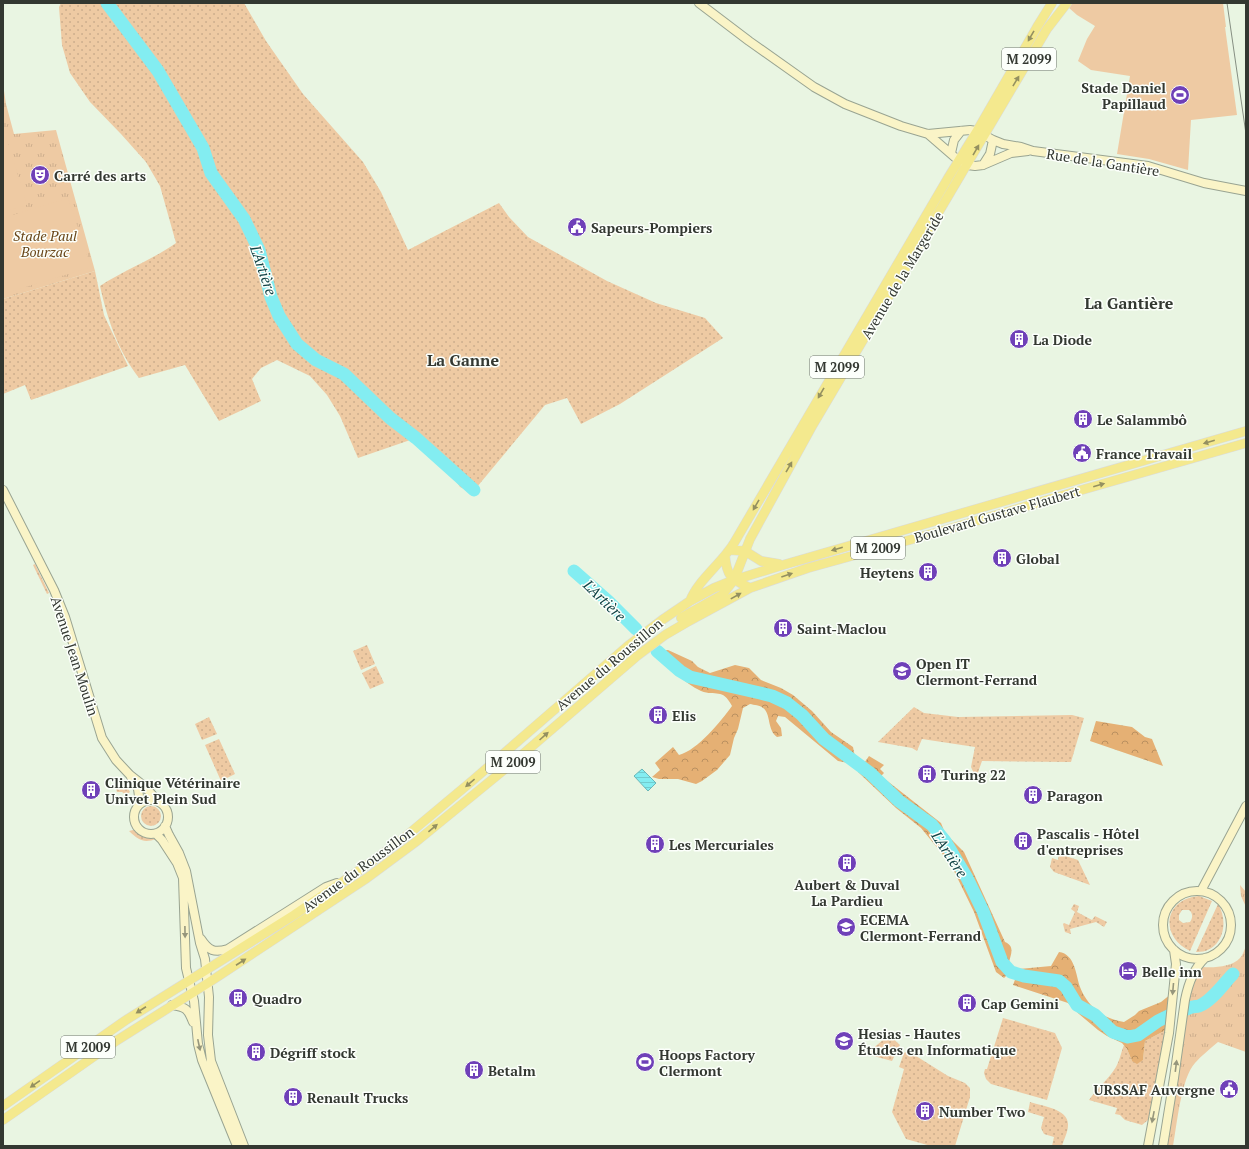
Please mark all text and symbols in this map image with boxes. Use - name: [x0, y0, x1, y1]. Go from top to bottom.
- one-way arrow: [1028, 30, 1035, 42]
- road number: M 2099: [1002, 48, 1056, 70]
- one-way arrow: [1013, 75, 1020, 87]
- place label: Stade Daniel Papillaud: [1081, 78, 1167, 113]
- sports icon: Stade Daniel Papillaud: [1169, 84, 1191, 106]
- one-way arrow: [972, 144, 979, 156]
- street label: Rue de la Gantière: [1045, 144, 1161, 180]
- theatre icon: Carré des arts: [29, 164, 51, 186]
- place label: Carré des arts: [54, 166, 146, 185]
- street label: Avenue de la Margeride: [856, 208, 948, 342]
- public building icon: Sapeurs-Pompiers: [566, 216, 588, 238]
- place label: Sapeurs-Pompiers: [591, 218, 712, 237]
- park label: Stade Paul Bourzac: [13, 226, 77, 261]
- water label: L'Artière: [246, 241, 282, 298]
- district label: La Gantière: [1085, 292, 1174, 314]
- building icon: La Diode: [1008, 328, 1030, 350]
- place label: La Diode: [1033, 330, 1092, 349]
- district label: La Ganne: [427, 349, 499, 371]
- road number: M 2099: [810, 356, 864, 378]
- one-way arrow: [818, 387, 825, 399]
- building icon: Le Salammbô: [1072, 408, 1094, 430]
- place label: Le Salammbô: [1097, 410, 1187, 429]
- one-way arrow: [1202, 439, 1214, 445]
- public building icon: France Travail: [1071, 442, 1093, 464]
- place label: France Travail: [1096, 444, 1193, 463]
- one-way arrow: [786, 461, 793, 473]
- street label: Boulevard Gustave Flaubert: [912, 481, 1083, 547]
- one-way arrow: [1093, 482, 1105, 488]
- one-way arrow: [752, 500, 760, 510]
- road number: M 2009: [851, 537, 905, 559]
- one-way arrow: [831, 546, 843, 552]
- building icon: Global: [991, 547, 1013, 569]
- place label: Global: [1016, 549, 1060, 568]
- building icon: Heytens: [917, 561, 939, 583]
- place label: Heytens: [860, 563, 914, 582]
- one-way arrow: [781, 572, 793, 578]
- water label: L'Artière: [579, 574, 631, 625]
- one-way arrow: [730, 593, 742, 600]
- street label: Avenue Jean Moulin: [47, 594, 103, 719]
- street label: Avenue du Roussillon: [552, 613, 667, 714]
- building icon: Saint-Maclou: [772, 617, 794, 639]
- place label: Saint-Maclou: [797, 619, 887, 638]
- place label: Open IT Clermont-Ferrand: [916, 654, 1038, 689]
- school or university icon: Open IT Clermont-Ferrand: [891, 660, 913, 682]
- building icon: Elis: [647, 704, 669, 726]
- place label: Elis: [672, 706, 696, 725]
- one-way arrow: [539, 731, 549, 741]
- road number: M 2009: [486, 751, 540, 773]
- building icon: Turing 22: [916, 763, 938, 785]
- place label: Turing 22: [941, 765, 1006, 784]
- place label: Clinique Vétérinaire Univet Plein Sud: [105, 773, 241, 808]
- one-way arrow: [464, 778, 475, 787]
- building icon: Clinique Vétérinaire Univet Plein Sud: [80, 779, 102, 801]
- building icon: Paragon: [1022, 784, 1044, 806]
- place label: Paragon: [1047, 786, 1103, 805]
- street label: Avenue du Roussillon: [298, 822, 418, 916]
- one-way arrow: [428, 823, 438, 832]
- place label: Pascalis - Hôtel d'entreprises: [1037, 824, 1140, 859]
- water label: L'Artière: [927, 826, 973, 881]
- building icon: Pascalis - Hôtel d'entreprises: [1012, 830, 1034, 852]
- building icon: Les Mercuriales: [644, 833, 666, 855]
- place label: Les Mercuriales: [669, 835, 774, 854]
- building icon: Aubert & Duval La Pardieu: [836, 852, 858, 874]
- place label: Aubert & Duval La Pardieu: [794, 875, 900, 910]
- place label: ECEMA Clermont-Ferrand: [860, 910, 982, 945]
- school or university icon: ECEMA Clermont-Ferrand: [835, 916, 857, 938]
- one-way arrow: [182, 926, 188, 939]
- one-way arrow: [236, 958, 246, 966]
- hotel icon: Belle inn: [1117, 960, 1139, 982]
- place label: Belle inn: [1142, 962, 1202, 981]
- one-way arrow: [1170, 983, 1177, 995]
- building icon: Quadro: [227, 987, 249, 1009]
- place label: Quadro: [252, 989, 302, 1008]
- building icon: Cap Gemini: [956, 992, 978, 1014]
- place label: Cap Gemini: [981, 994, 1059, 1013]
- one-way arrow: [136, 1006, 146, 1014]
- place label: Hesias - Hautes Études en Informatique: [858, 1024, 1017, 1059]
- school or university icon: Hesias - Hautes Études en Informatique: [833, 1030, 855, 1052]
- road number: M 2009: [61, 1036, 115, 1058]
- one-way arrow: [196, 1039, 202, 1052]
- building icon: Dégriff stock: [245, 1041, 267, 1063]
- place label: Dégriff stock: [270, 1043, 357, 1062]
- place label: Hoops Factory Clermont: [659, 1045, 756, 1080]
- sports icon: Hoops Factory Clermont: [634, 1051, 656, 1073]
- building icon: Betalm: [463, 1059, 485, 1081]
- one-way arrow: [1173, 1060, 1179, 1072]
- place label: Betalm: [488, 1061, 536, 1080]
- public building icon: URSSAF Auvergne: [1218, 1078, 1240, 1100]
- one-way arrow: [29, 1080, 40, 1088]
- place label: URSSAF Auvergne: [1093, 1080, 1215, 1099]
- building icon: Renault Trucks: [282, 1086, 304, 1108]
- place label: Renault Trucks: [307, 1088, 408, 1107]
- building icon: Number Two: [914, 1100, 936, 1122]
- place label: Number Two: [939, 1102, 1025, 1121]
- one-way arrow: [1150, 1111, 1156, 1123]

